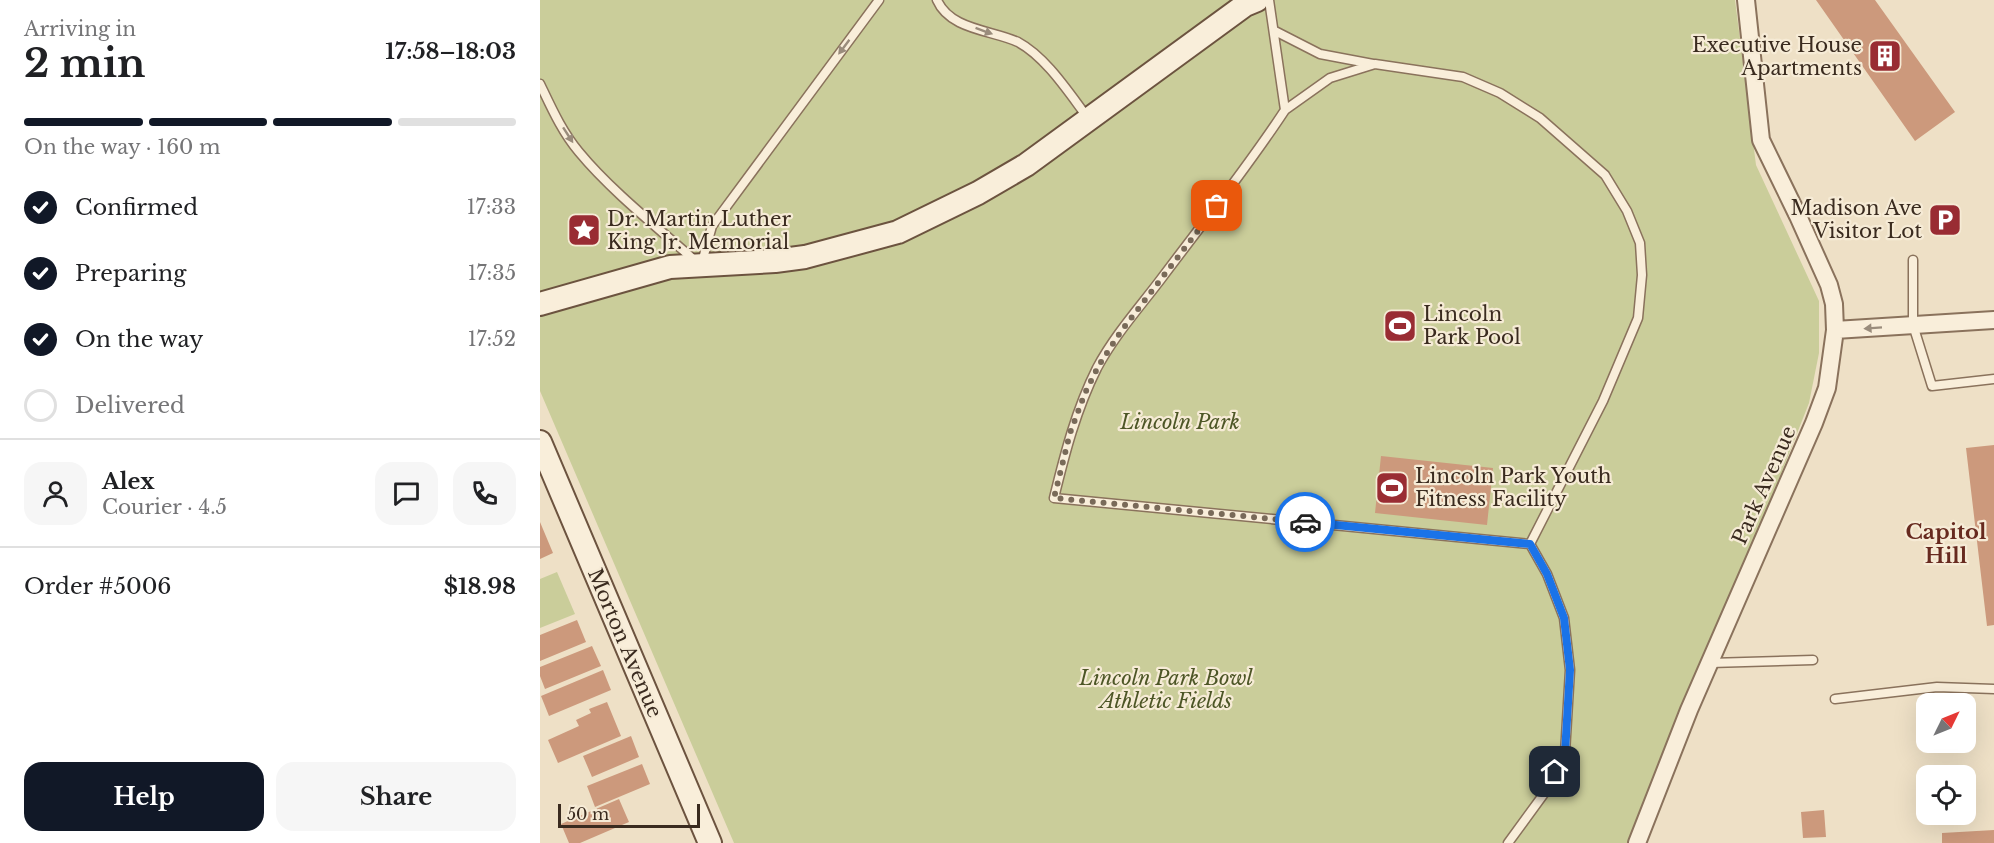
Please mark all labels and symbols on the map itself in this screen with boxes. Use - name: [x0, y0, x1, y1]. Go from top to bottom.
- one-way arrow: [975, 27, 993, 37]
- place label: Executive House Apartments: [1692, 33, 1862, 80]
- one-way arrow: [838, 38, 850, 54]
- building icon: Executive House Apartments: [1867, 38, 1903, 74]
- one-way arrow: [562, 127, 573, 143]
- pin: [1191, 180, 1242, 231]
- place label: Madison Ave Visitor Lot: [1790, 196, 1922, 243]
- parking icon: Madison Ave Visitor Lot: [1927, 202, 1963, 238]
- place label: Dr. Martin Luther King Jr. Memorial: [607, 207, 792, 254]
- place icon: Dr. Martin Luther King Jr. Memorial: [566, 212, 602, 248]
- place label: Lincoln Park Pool: [1423, 302, 1521, 349]
- sports icon: Lincoln Park Pool: [1382, 308, 1418, 344]
- one-way arrow: [1863, 323, 1882, 333]
- park label: Lincoln Park: [1119, 410, 1240, 434]
- street label: Park Avenue: [1727, 422, 1801, 548]
- place label: Lincoln Park Youth Fitness Facility: [1415, 464, 1612, 511]
- sports icon: Lincoln Park Youth Fitness Facility: [1374, 470, 1410, 506]
- courier: [1275, 492, 1335, 552]
- district label: Capitol Hill: [1906, 519, 1987, 569]
- street label: Morton Avenue: [583, 565, 667, 721]
- park label: Lincoln Park Bowl Athletic Fields: [1078, 666, 1253, 713]
- north arrow: [1916, 693, 1976, 753]
- pin: [1529, 746, 1580, 797]
- scale bar: [558, 801, 700, 828]

